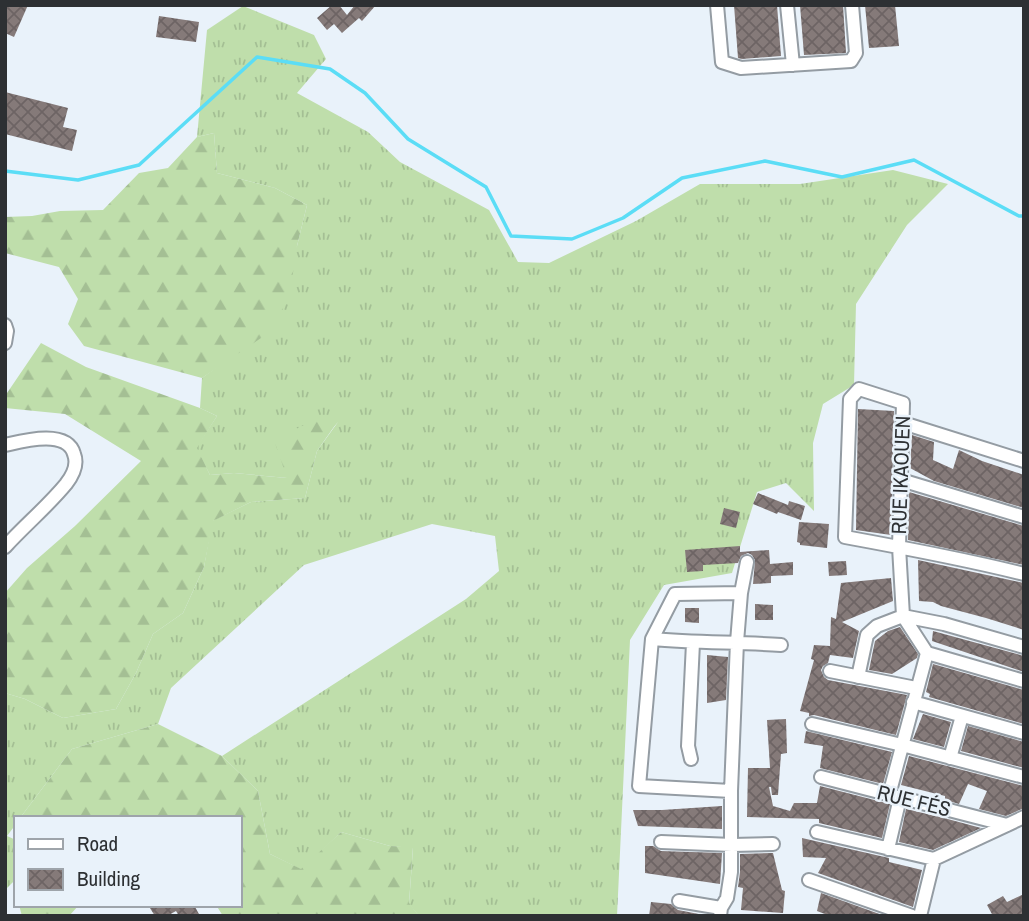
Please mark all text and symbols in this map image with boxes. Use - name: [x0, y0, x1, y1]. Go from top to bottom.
- street label: RUE IKAOUEN: [884, 415, 917, 535]
- street label: RUE FÉS: [874, 777, 954, 824]
- legend: [14, 816, 242, 907]
- text: Road: [77, 829, 118, 858]
- text: Building: [77, 864, 141, 893]

